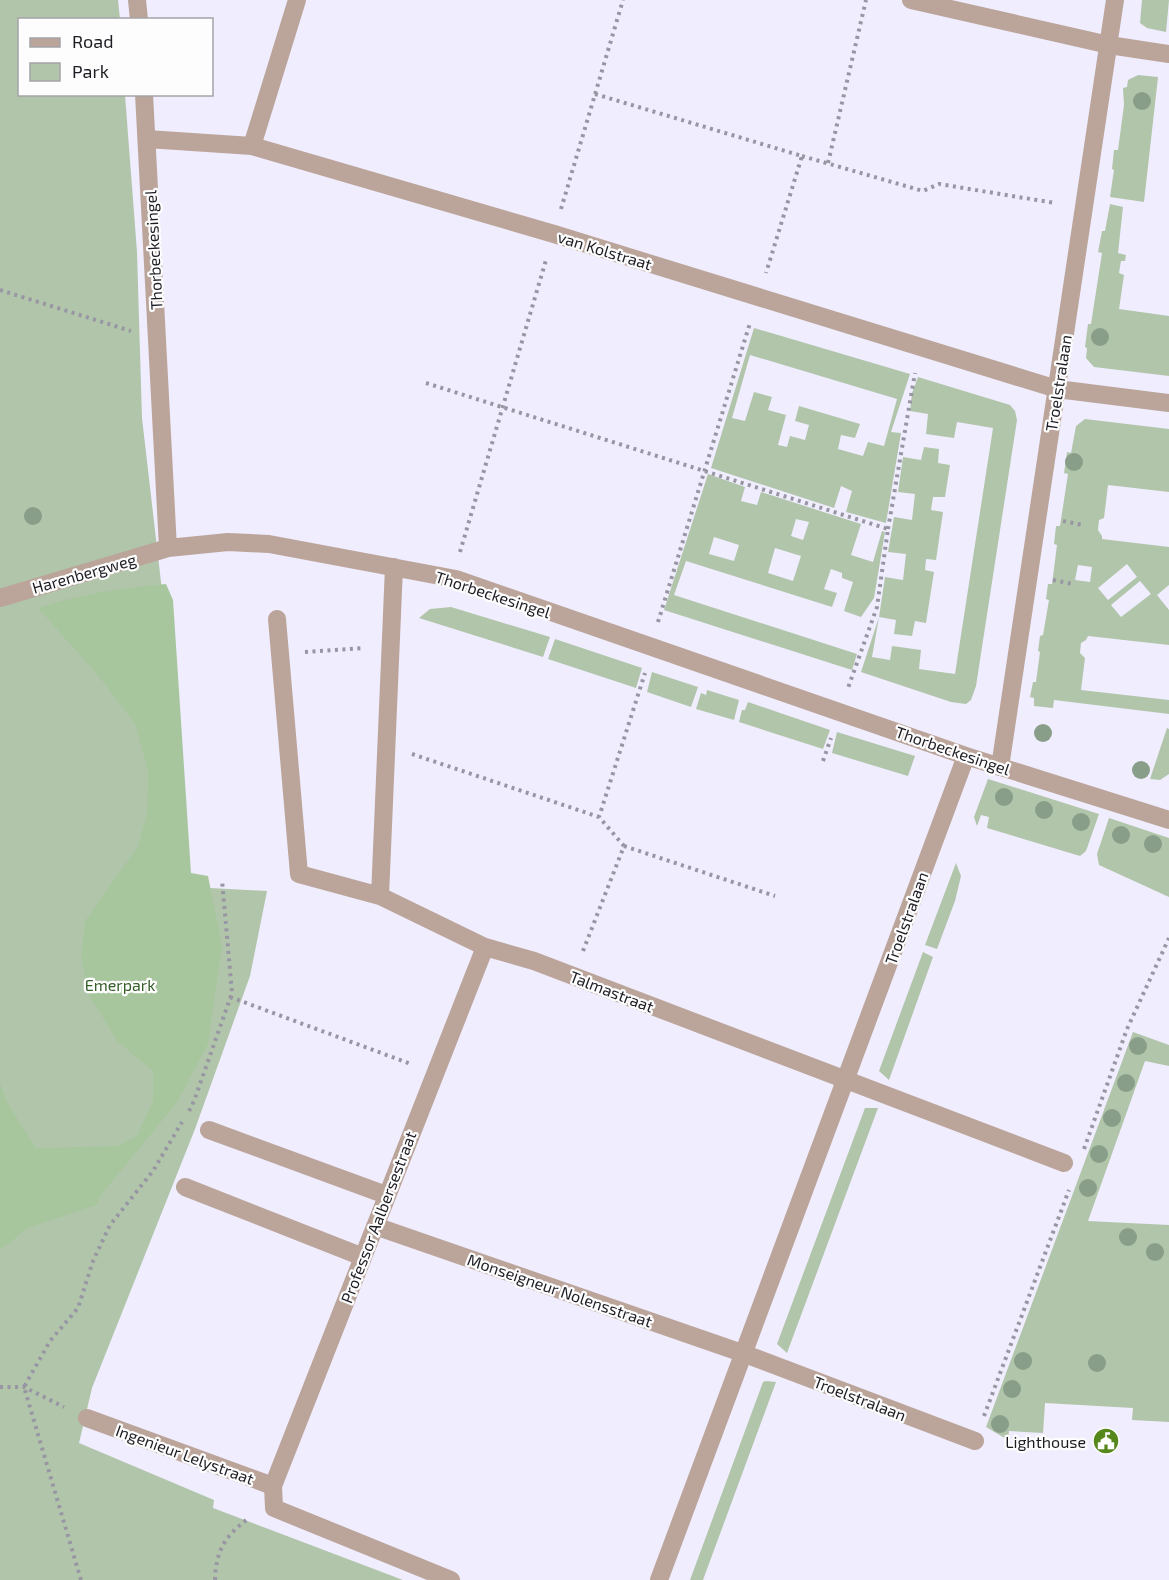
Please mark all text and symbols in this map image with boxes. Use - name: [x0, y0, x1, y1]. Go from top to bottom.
- legend: [18, 18, 213, 96]
- text: Road: [72, 30, 113, 52]
- text: Park: [72, 60, 109, 82]
- street label: Thorbeckesingel: [140, 189, 166, 310]
- street label: van Kolstraat: [556, 227, 654, 273]
- street label: Troelstralaan: [1041, 333, 1075, 433]
- street label: Harenbergweg: [30, 549, 138, 597]
- street label: Thorbeckesingel: [433, 566, 553, 622]
- street label: Thorbeckesingel: [893, 722, 1013, 779]
- street label: Troelstralaan: [880, 869, 932, 967]
- street label: Talmastraat: [567, 966, 657, 1016]
- park label: Emerpark: [85, 975, 155, 994]
- street label: Professor Aalbersestraat: [336, 1128, 420, 1306]
- street label: Monseigneur Nolensstraat: [465, 1249, 655, 1331]
- street label: Troelstralaan: [811, 1372, 909, 1424]
- street label: Ingenieur Lelystraat: [113, 1420, 257, 1488]
- public building icon: Lighthouse: [1091, 1426, 1121, 1456]
- place label: Lighthouse: [1005, 1432, 1086, 1451]

